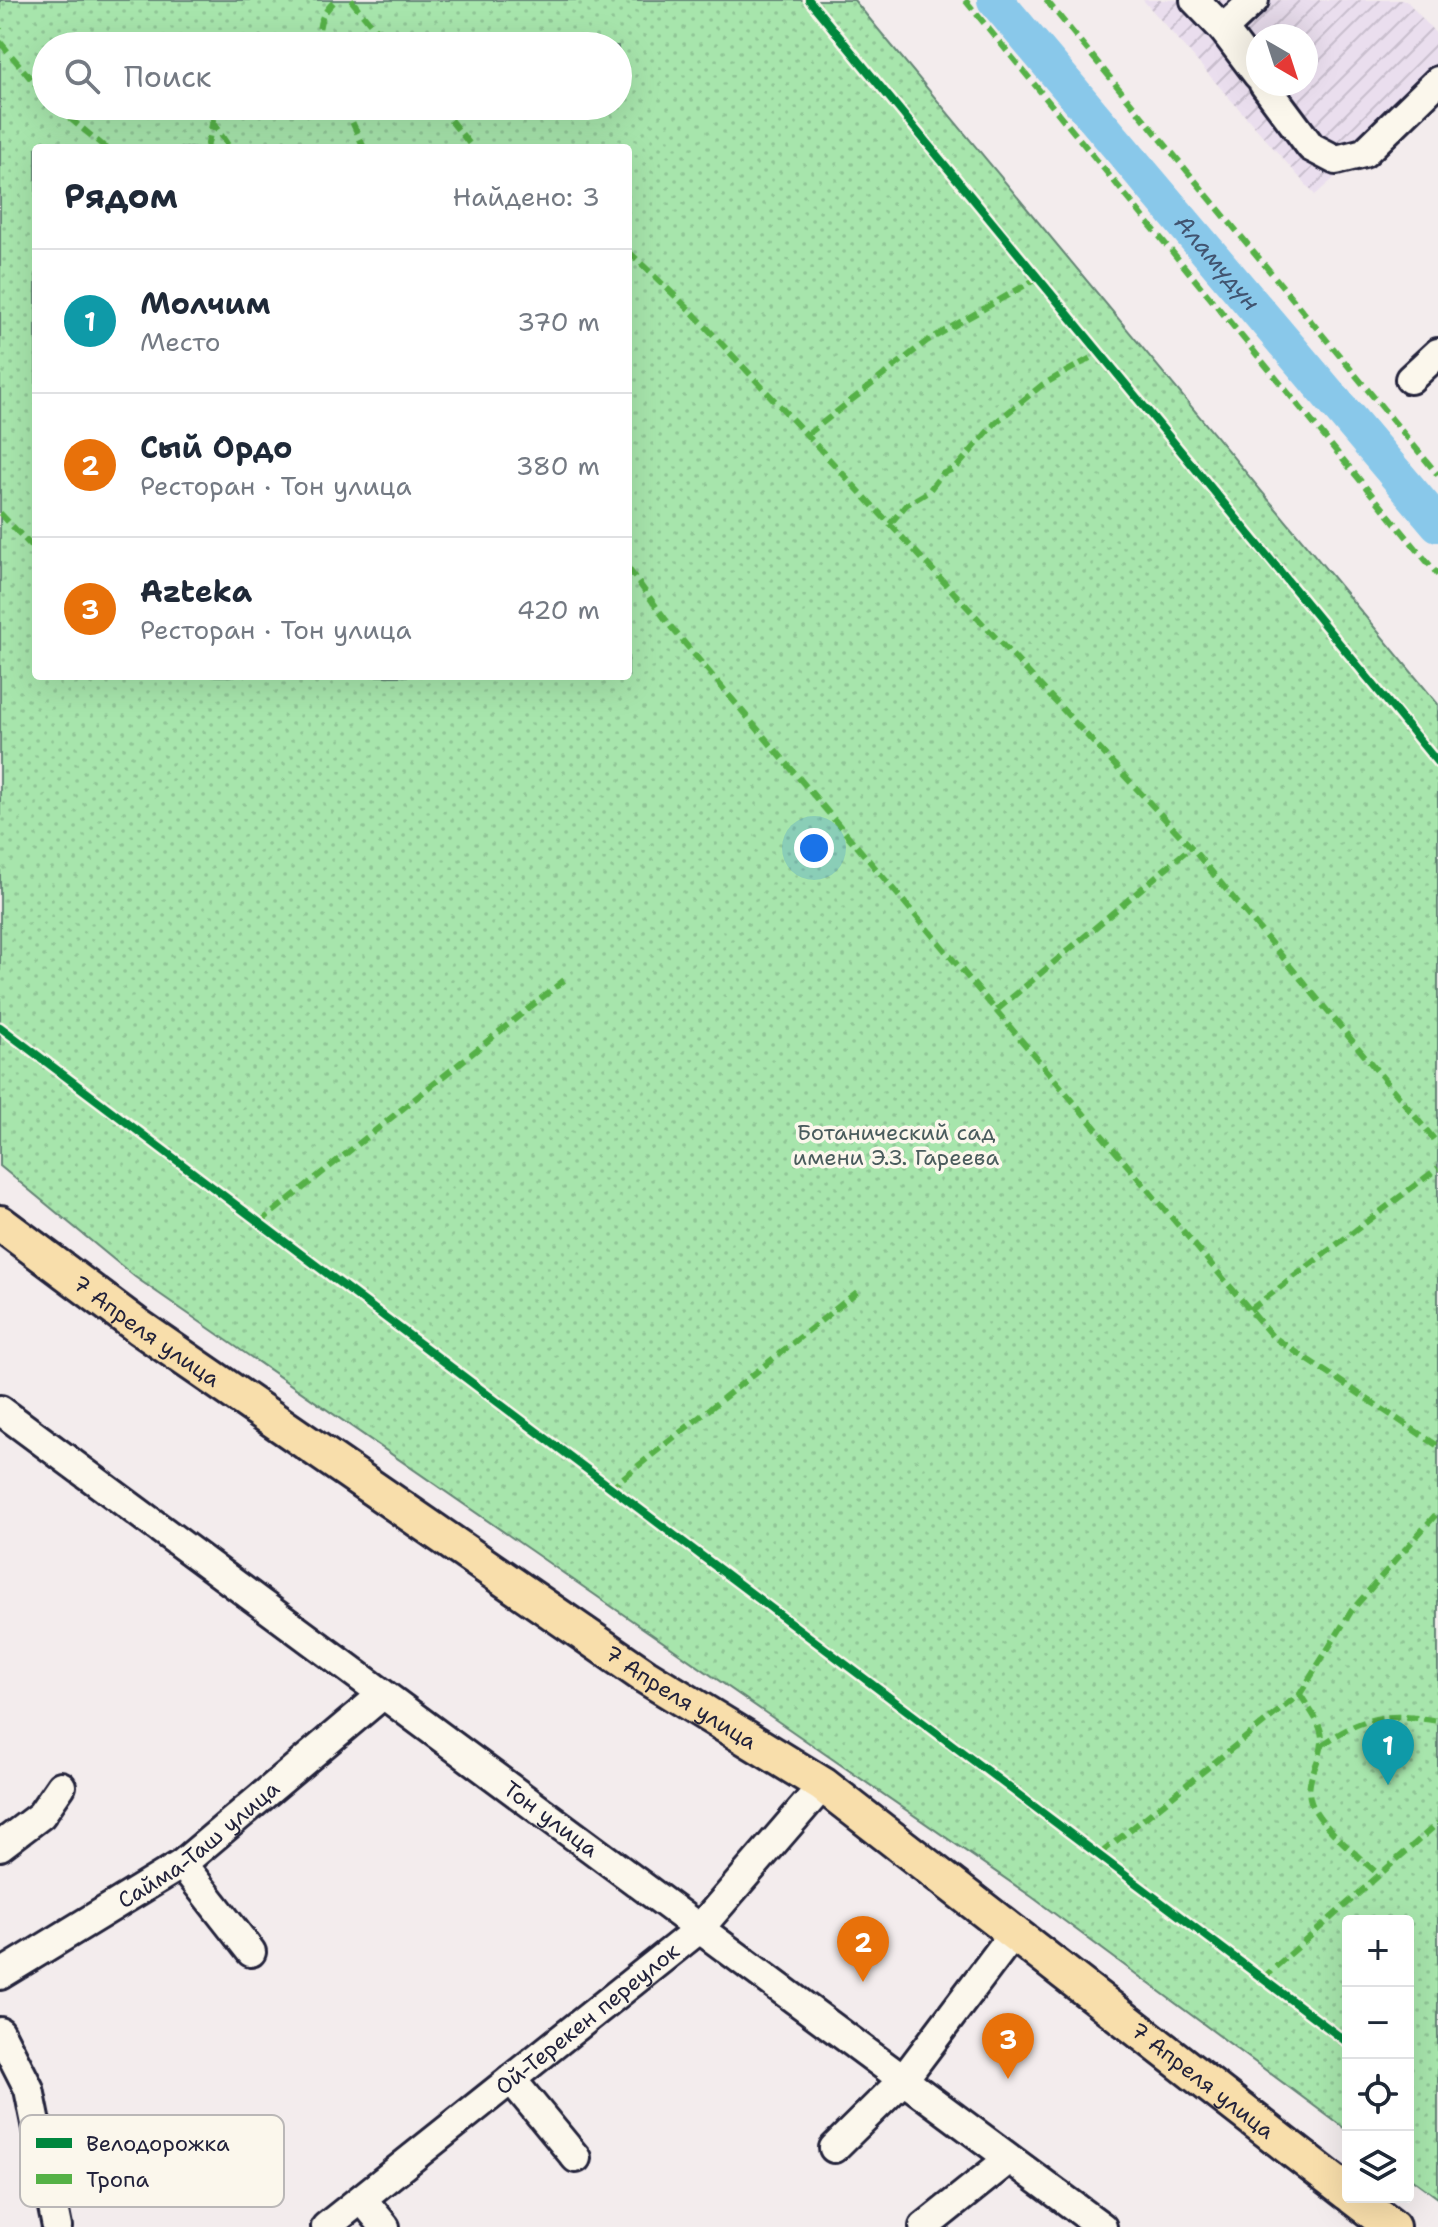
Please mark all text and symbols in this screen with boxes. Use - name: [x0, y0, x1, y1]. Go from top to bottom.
- north arrow: [1246, 24, 1318, 96]
- search box: [32, 32, 632, 120]
- icon: search: [60, 54, 104, 98]
- text: Поиск: [124, 56, 212, 97]
- text: Рядом: [64, 173, 178, 219]
- text: Найдено: 3: [453, 179, 600, 214]
- water label: Аламүдүн: [1167, 208, 1267, 318]
- text: Молчим: [140, 283, 270, 324]
- text: 1: [84, 304, 96, 339]
- text: 370 m: [517, 304, 600, 339]
- text: Место: [140, 324, 221, 359]
- text: Сый Ордо: [140, 427, 292, 468]
- text: 2: [81, 448, 99, 483]
- text: 380 m: [515, 448, 600, 483]
- text: Ресторан · Тон улица: [140, 468, 412, 503]
- text: Azteka: [140, 571, 252, 612]
- text: 3: [81, 592, 99, 627]
- text: 420 m: [517, 592, 600, 627]
- text: Ресторан · Тон улица: [140, 612, 412, 647]
- your location: [794, 828, 834, 868]
- park label: Ботанический сад имени Э.З. Гареева: [793, 1118, 999, 1172]
- street label: 7 Апреля улица: [67, 1269, 226, 1394]
- street label: 7 Апреля улица: [599, 1639, 763, 1756]
- pin: 1: [1362, 1719, 1414, 1785]
- street label: Сайма-Таш улица: [112, 1774, 286, 1915]
- street label: Тон улица: [498, 1774, 604, 1864]
- map controls: [1342, 1915, 1414, 2203]
- button: +: [1342, 1915, 1414, 1987]
- pin: 2: [837, 1916, 889, 1982]
- street label: Ой-Терекен переулок: [489, 1936, 686, 2101]
- button: −: [1342, 1987, 1414, 2059]
- pin: 3: [982, 2013, 1034, 2079]
- street label: 7 Апреля улица: [1125, 2016, 1280, 2146]
- button: locate: [1342, 2059, 1414, 2131]
- legend: [20, 2115, 284, 2207]
- text: Велодорожка: [86, 2129, 230, 2158]
- button: layers: [1342, 2131, 1414, 2203]
- text: Тропа: [86, 2165, 150, 2194]

